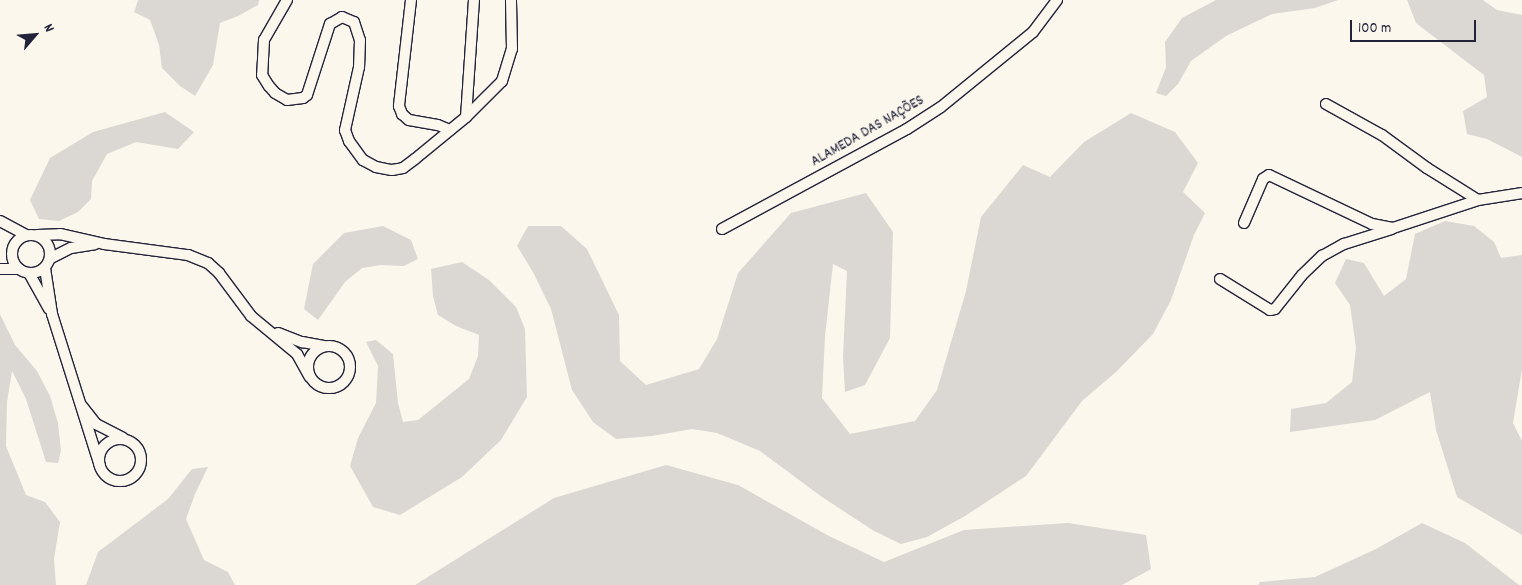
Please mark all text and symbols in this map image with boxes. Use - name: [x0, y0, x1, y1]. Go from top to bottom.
- north arrow: [10, 10, 60, 60]
- scale bar: [1352, 10, 1478, 42]
- text: 100 m: [1358, 18, 1391, 40]
- text: N: [38, 21, 59, 36]
- street label: ALAMEDA DAS NAÇÕES: [808, 92, 928, 172]

